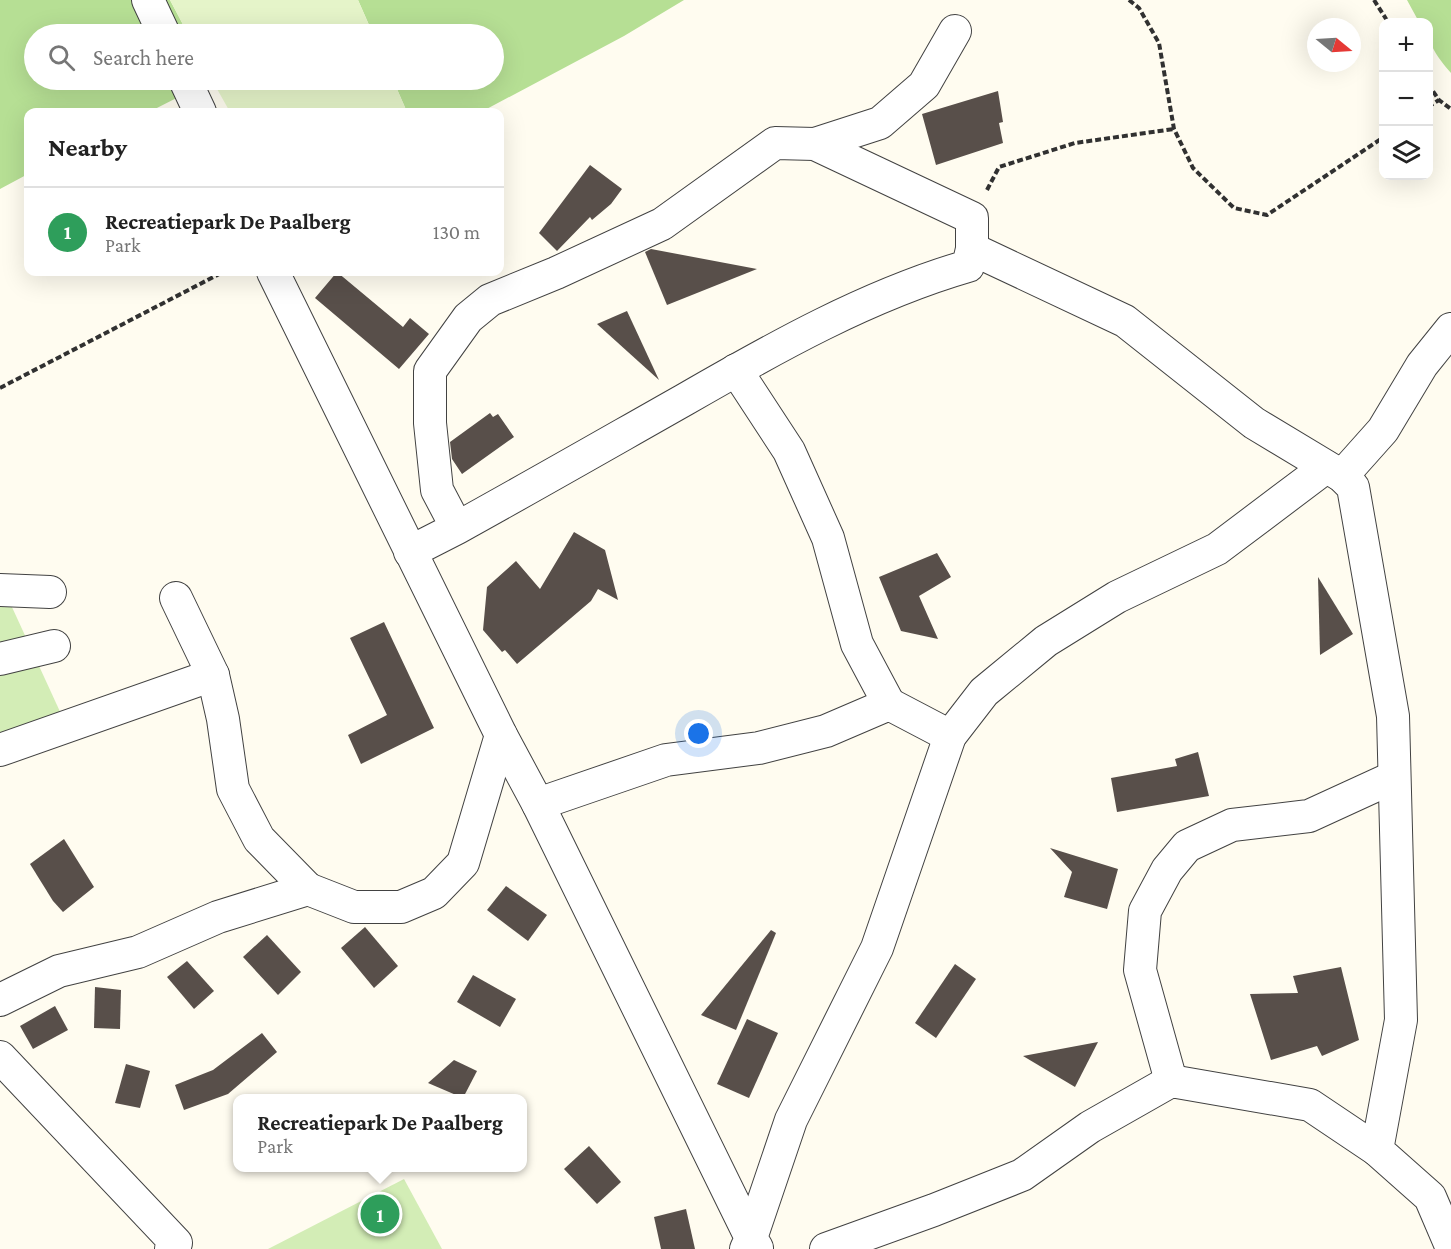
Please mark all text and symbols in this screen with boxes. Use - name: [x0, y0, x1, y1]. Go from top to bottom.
- north arrow: [1307, 18, 1361, 72]
- map controls: [1379, 18, 1433, 180]
- button: +: [1379, 18, 1433, 72]
- search box: [24, 24, 504, 90]
- icon: search: [45, 41, 78, 74]
- text: Search here: [93, 45, 194, 70]
- button: −: [1379, 72, 1433, 126]
- button: layers: [1379, 126, 1433, 180]
- text: Nearby: [48, 133, 127, 162]
- text: Recreatiepark De Paalberg: [105, 209, 351, 234]
- text: 1: [64, 221, 71, 243]
- text: 130 m: [433, 221, 480, 243]
- text: Park: [105, 234, 141, 256]
- your location: [684, 719, 713, 748]
- popup: [233, 1094, 527, 1172]
- text: Recreatiepark De Paalberg: [257, 1110, 503, 1135]
- text: Park: [257, 1135, 293, 1157]
- pin: 1: [360, 1192, 400, 1236]

